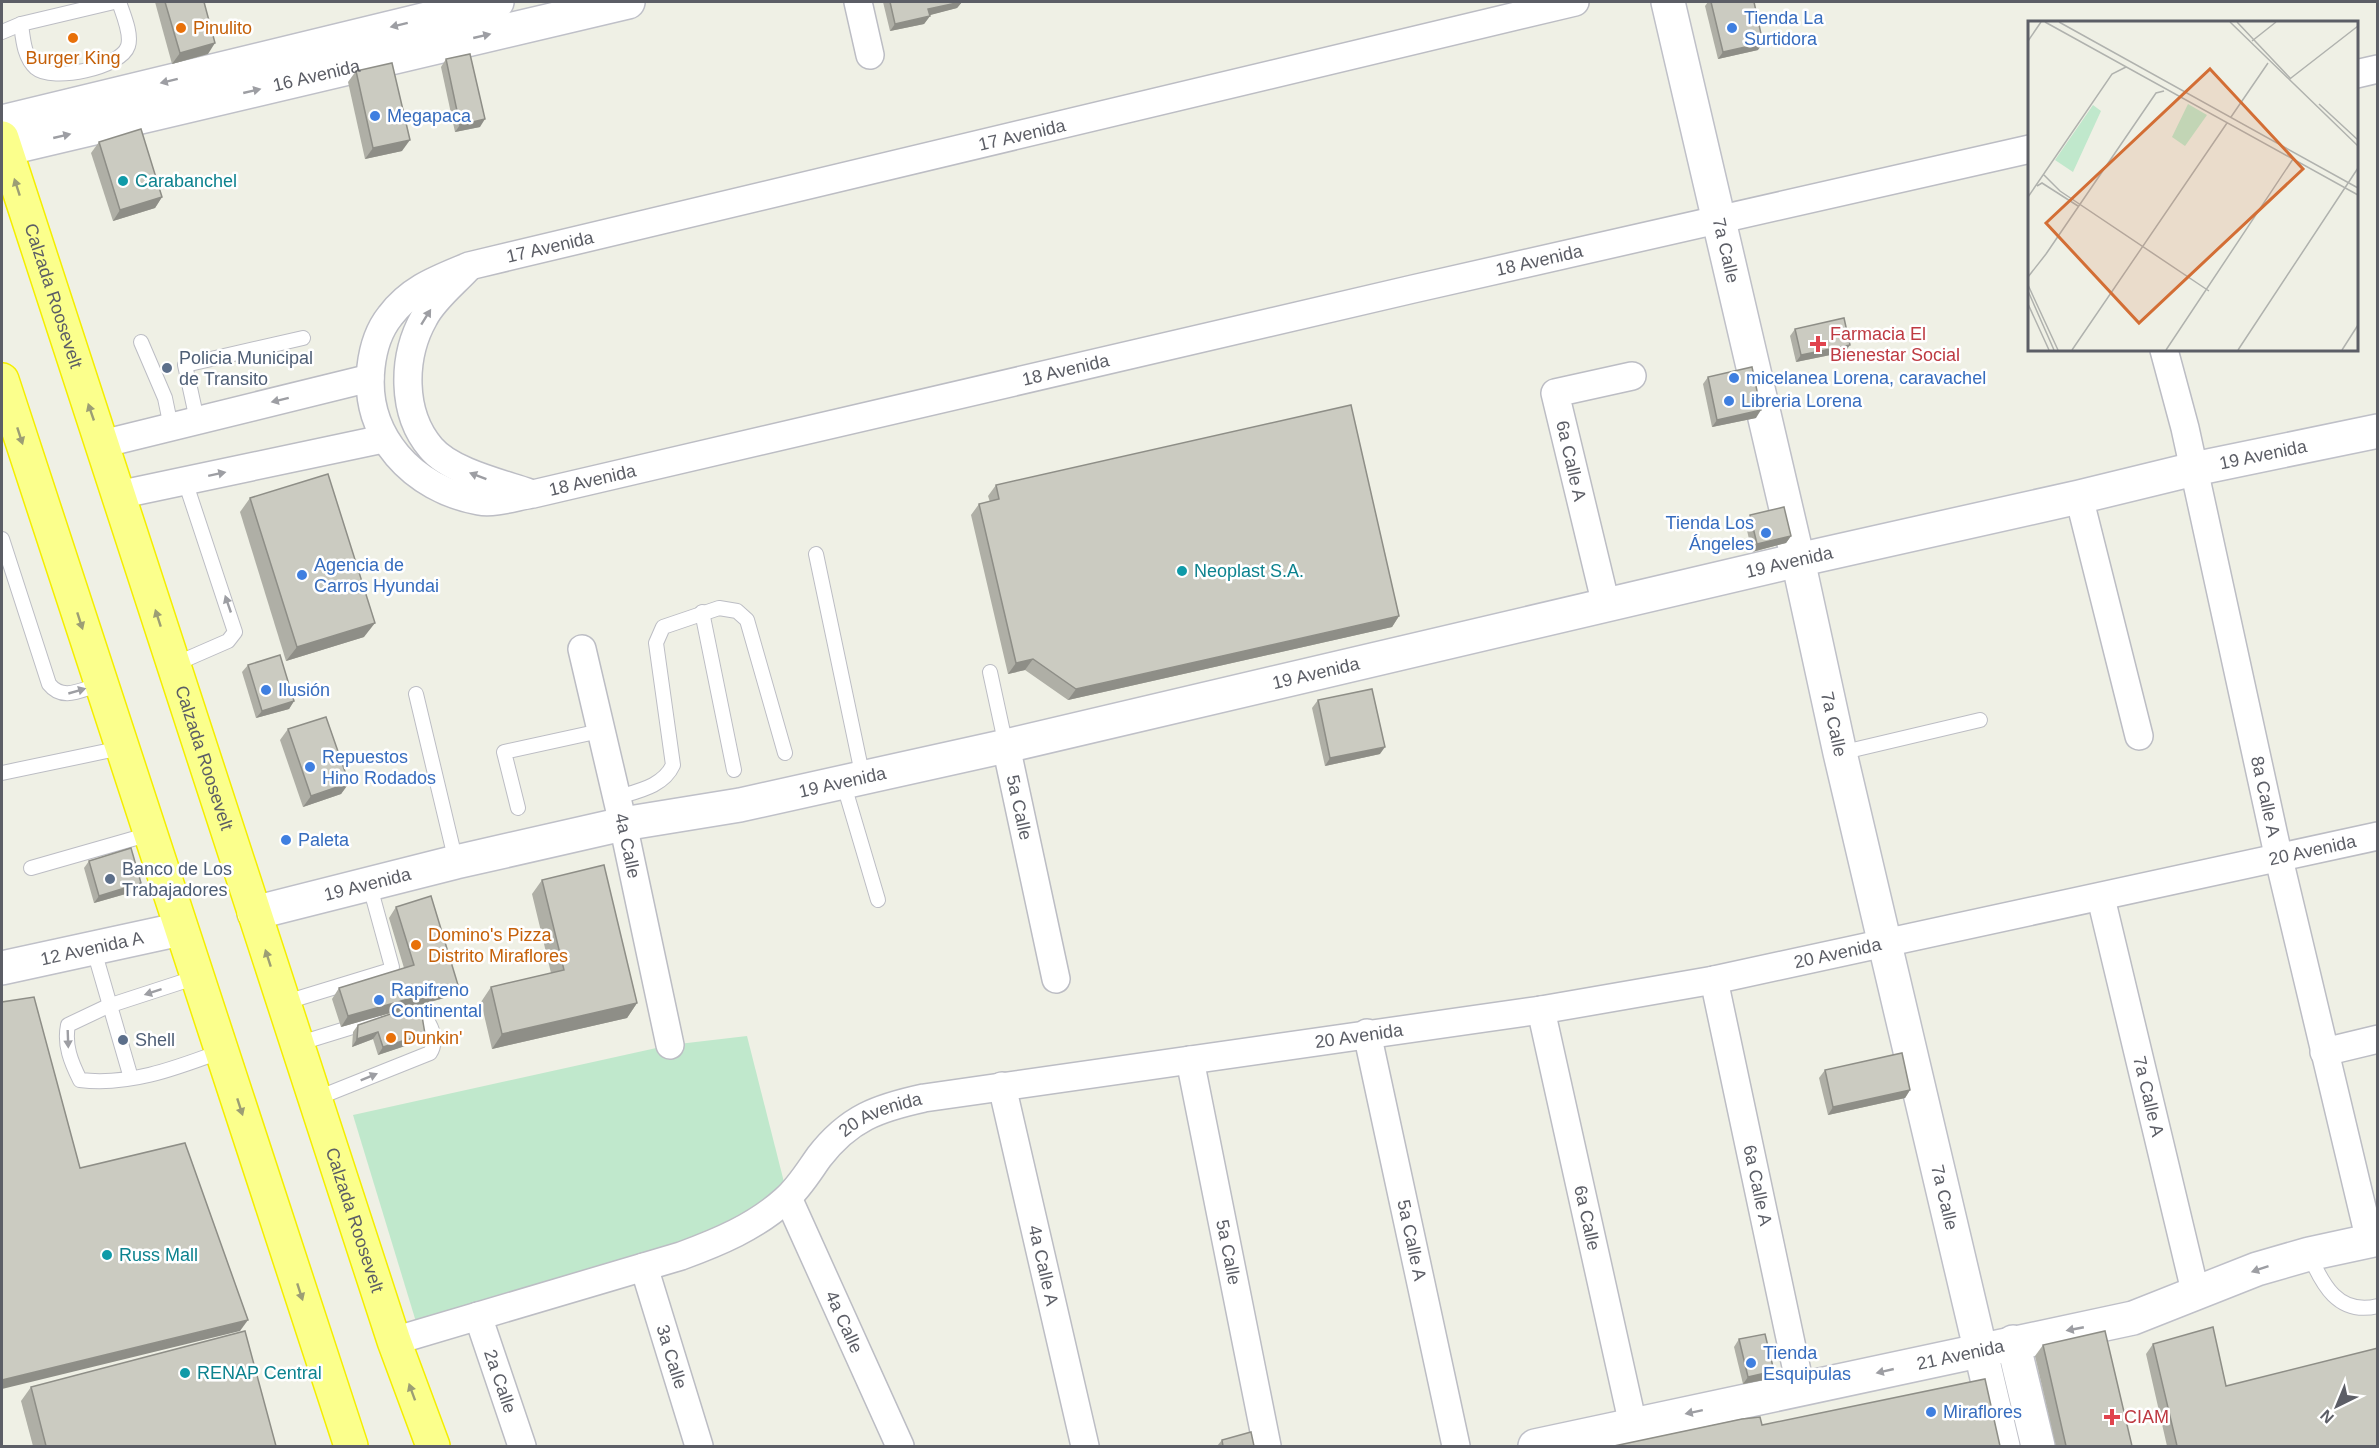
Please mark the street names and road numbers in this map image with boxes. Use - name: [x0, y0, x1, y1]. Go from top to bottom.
- street label: 16 Avenida: [271, 55, 363, 95]
- street label: 17 Avenida: [977, 115, 1068, 155]
- street label: 7a Calle: [1709, 216, 1743, 285]
- street label: Calzada Roosevelt: [21, 221, 86, 371]
- street label: 17 Avenida: [505, 227, 596, 267]
- street label: 18 Avenida: [1494, 241, 1586, 280]
- street label: 18 Avenida: [1020, 350, 1112, 390]
- street label: 6a Calle A: [1552, 419, 1590, 503]
- street label: 19 Avenida: [2218, 436, 2310, 474]
- street label: 18 Avenida: [547, 460, 639, 500]
- street label: 19 Avenida: [1744, 542, 1836, 582]
- street label: 19 Avenida: [1270, 653, 1362, 693]
- street label: Calzada Roosevelt: [171, 683, 237, 833]
- street label: 7a Calle: [1817, 690, 1851, 759]
- street label: 8a Calle A: [2247, 754, 2284, 839]
- street label: 19 Avenida: [797, 763, 889, 802]
- street label: 5a Calle: [1003, 773, 1036, 842]
- street label: 4a Calle: [611, 811, 644, 880]
- street label: 20 Avenida: [2267, 831, 2359, 869]
- street label: 19 Avenida: [322, 864, 414, 905]
- street label: 12 Avenida A: [39, 927, 145, 969]
- street label: 20 Avenida: [1792, 934, 1884, 972]
- street label: 20 Avenida: [1313, 1020, 1405, 1052]
- street label: 7a Calle A: [2129, 1054, 2168, 1139]
- street label: 20 Avenida: [835, 1089, 925, 1141]
- street label: 6a Calle A: [1739, 1143, 1776, 1228]
- street label: Calzada Roosevelt: [322, 1145, 387, 1295]
- street label: 7a Calle: [1927, 1163, 1962, 1232]
- street label: 6a Calle: [1570, 1184, 1604, 1252]
- street label: 5a Calle A: [1393, 1198, 1430, 1282]
- street label: 5a Calle: [1212, 1218, 1245, 1287]
- street label: 4a Calle A: [1024, 1223, 1062, 1308]
- street label: 4a Calle: [821, 1288, 867, 1356]
- street label: 3a Calle: [652, 1322, 691, 1391]
- street label: 21 Avenida: [1915, 1336, 2007, 1374]
- street label: 2a Calle: [480, 1347, 520, 1416]

